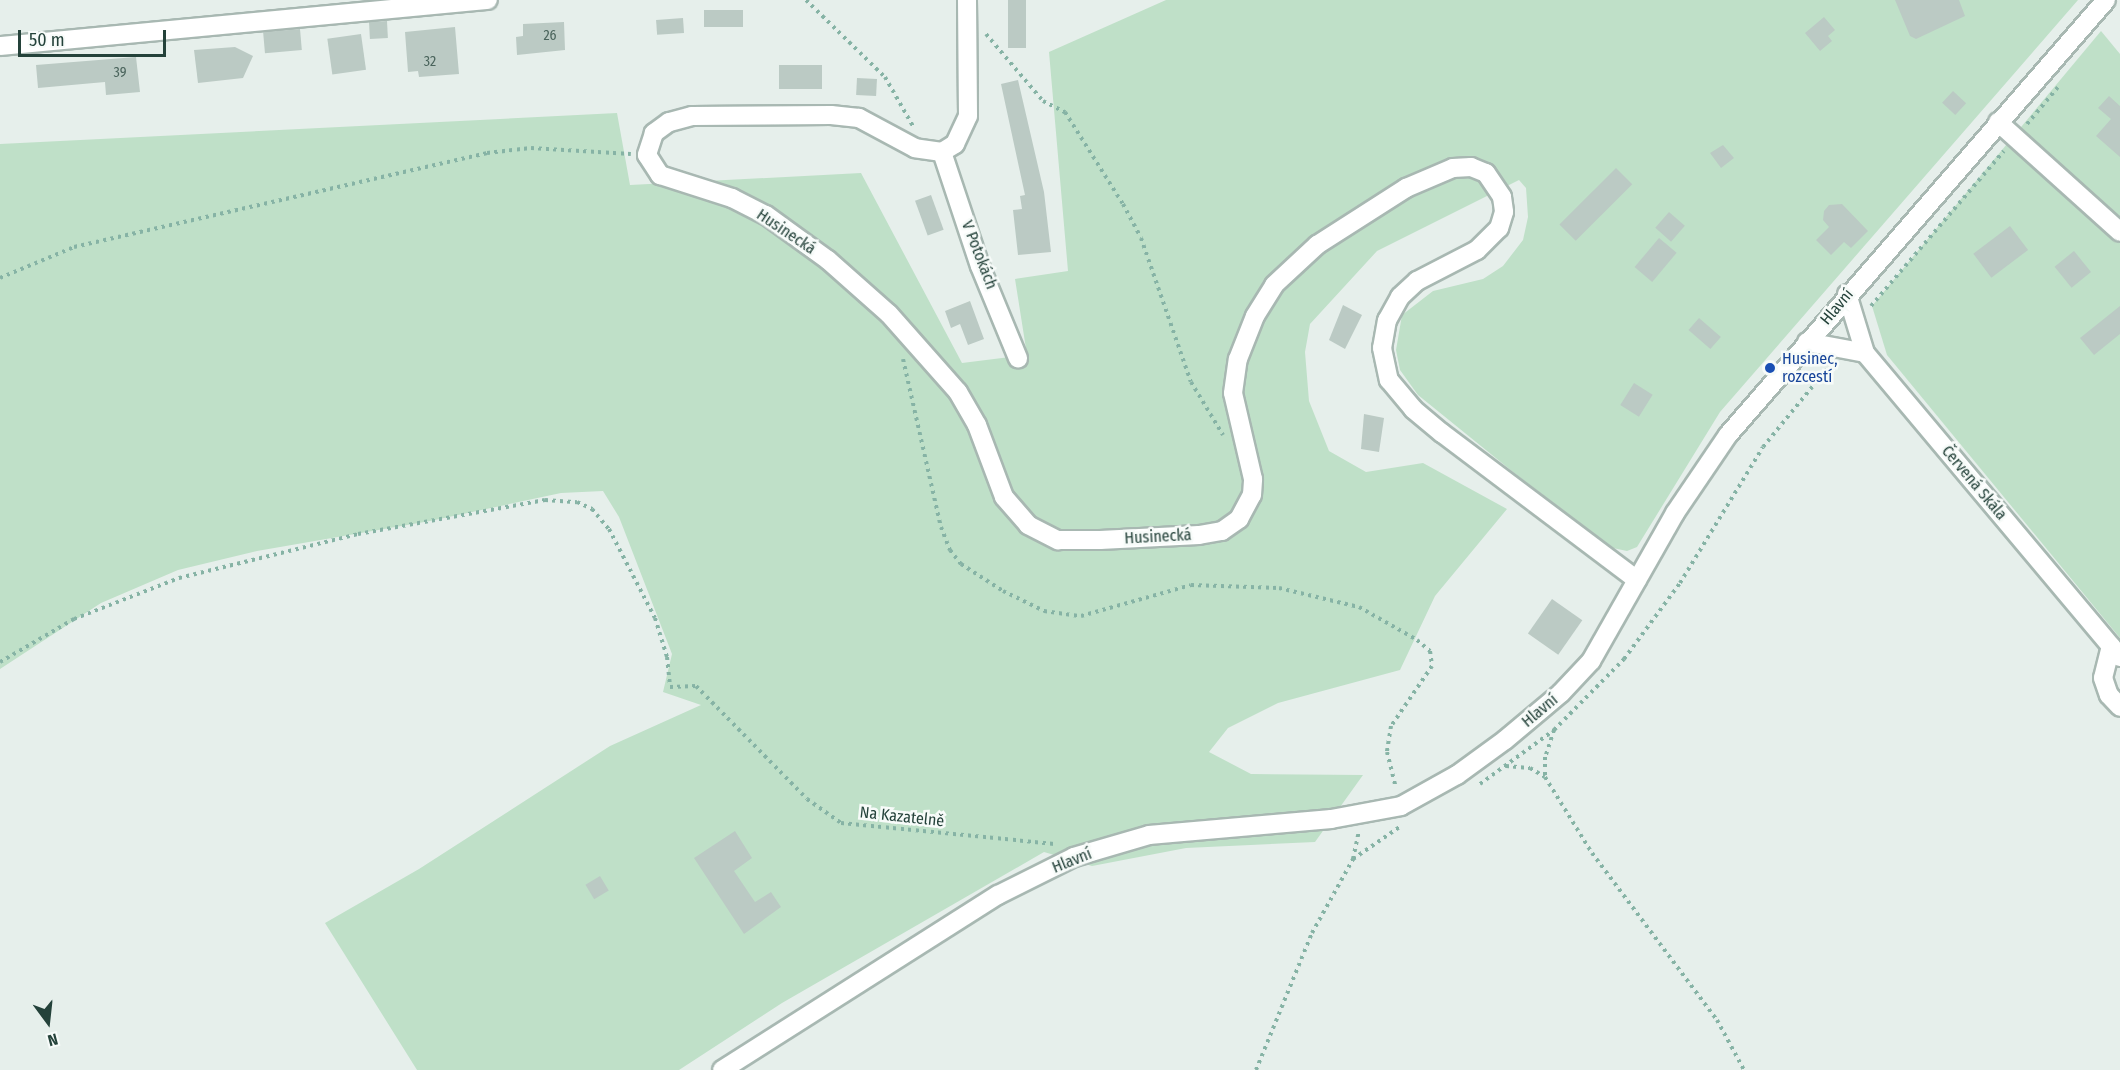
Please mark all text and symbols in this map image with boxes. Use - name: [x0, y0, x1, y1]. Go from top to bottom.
- scale bar: [21, 18, 170, 56]
- house number: 26: [543, 28, 557, 44]
- text: 50 m: [29, 29, 65, 51]
- house number: 32: [424, 54, 436, 70]
- house number: 39: [114, 65, 126, 81]
- street label: Husinecká: [753, 205, 819, 259]
- street label: V Potokách: [957, 218, 1001, 292]
- street label: Hlavní: [1816, 285, 1858, 329]
- place label: Husinec, rozcestí: [1782, 349, 1838, 387]
- marker: Husinec, rozcestí: [1763, 361, 1777, 375]
- street label: Červená Skála: [1937, 442, 2011, 524]
- street label: Husinecká: [1124, 526, 1192, 548]
- street label: Hlavní: [1518, 690, 1562, 732]
- street label: Na Kazatelně: [859, 803, 945, 831]
- street label: Hlavní: [1049, 844, 1095, 878]
- north arrow: [18, 992, 78, 1052]
- text: N: [46, 1029, 60, 1050]

